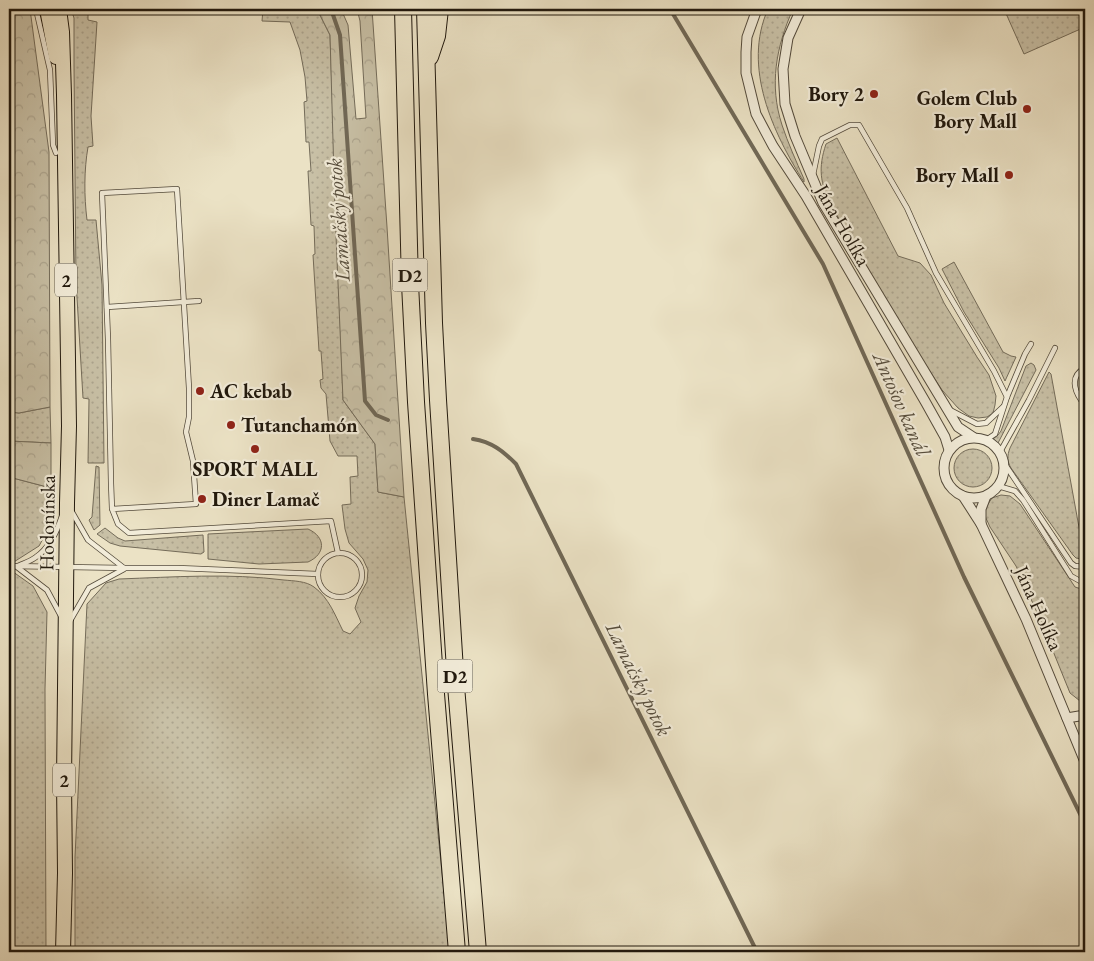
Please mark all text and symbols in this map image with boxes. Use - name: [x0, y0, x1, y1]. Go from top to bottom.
- place label: Bory 2: [808, 81, 864, 107]
- place label: Golem Club Bory Mall: [917, 85, 1017, 134]
- marker: Bory 2: [868, 88, 880, 100]
- marker: Golem Club Bory Mall: [1021, 103, 1033, 115]
- water label: Lamačský potok: [320, 157, 356, 284]
- place label: Bory Mall: [916, 162, 999, 188]
- marker: Bory Mall: [1003, 169, 1015, 181]
- street label: Jána Holíka: [808, 178, 877, 271]
- road number: D2: [392, 258, 428, 292]
- road number: 2: [55, 264, 77, 296]
- water label: Antošov kanál: [866, 346, 937, 461]
- place label: AC kebab: [209, 378, 292, 404]
- marker: AC kebab: [194, 385, 206, 397]
- place label: Tutanchamón: [241, 412, 358, 438]
- marker: Tutanchamón: [225, 419, 237, 431]
- marker: SPORT MALL: [249, 443, 261, 455]
- place label: SPORT MALL: [193, 456, 318, 482]
- street label: Hodonínska: [33, 475, 61, 571]
- place label: Diner Lamač: [212, 486, 320, 512]
- marker: Diner Lamač: [196, 493, 208, 505]
- street label: Jána Holíka: [1008, 560, 1069, 654]
- water label: Lamačský potok: [599, 617, 678, 741]
- road number: D2: [438, 659, 472, 692]
- road number: 2: [53, 764, 75, 796]

